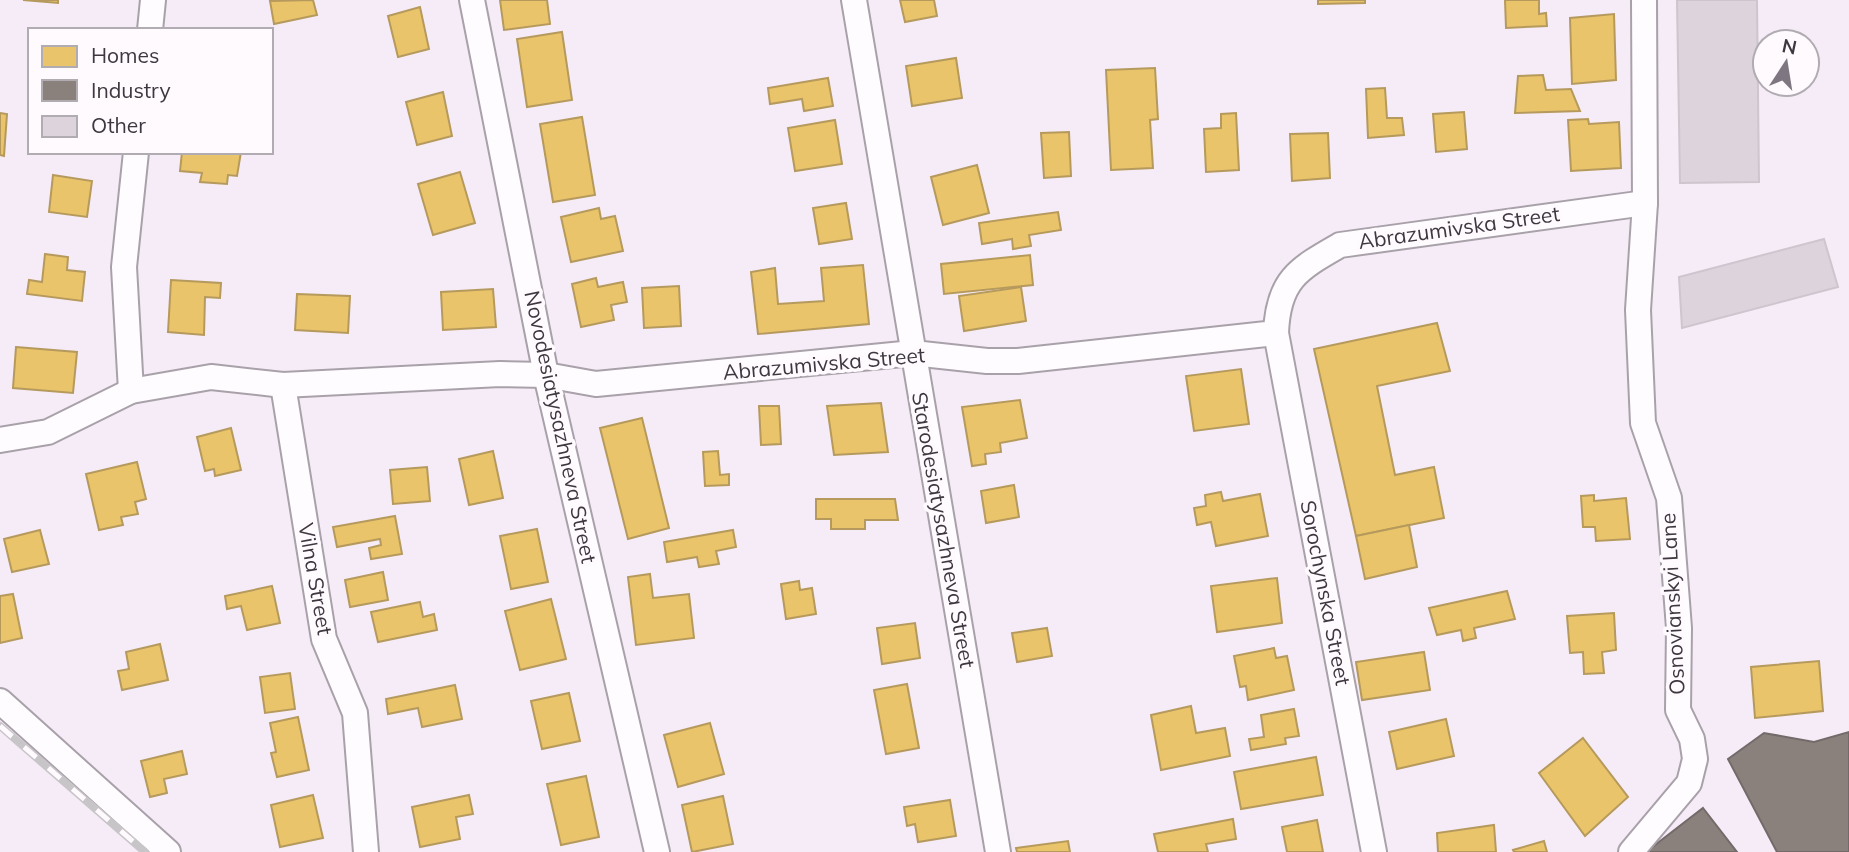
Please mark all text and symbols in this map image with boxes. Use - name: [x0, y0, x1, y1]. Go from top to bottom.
- legend: [28, 28, 273, 154]
- north arrow: [1751, 28, 1821, 98]
- text: N: [1780, 33, 1799, 60]
- text: Homes: [91, 42, 159, 68]
- text: Industry: [91, 77, 171, 103]
- text: Other: [91, 112, 146, 138]
- street label: Abrazumivska Street: [1357, 200, 1561, 254]
- street label: Novodesiatysazhneva Street: [519, 288, 603, 565]
- street label: Abrazumivska Street: [722, 341, 926, 385]
- street label: Starodesiatysazhneva Street: [907, 390, 981, 670]
- street label: Sorochynska Street: [1295, 498, 1357, 688]
- street label: Osnovianskyi Lane: [1654, 512, 1690, 696]
- street label: Vilna Street: [293, 521, 339, 637]

